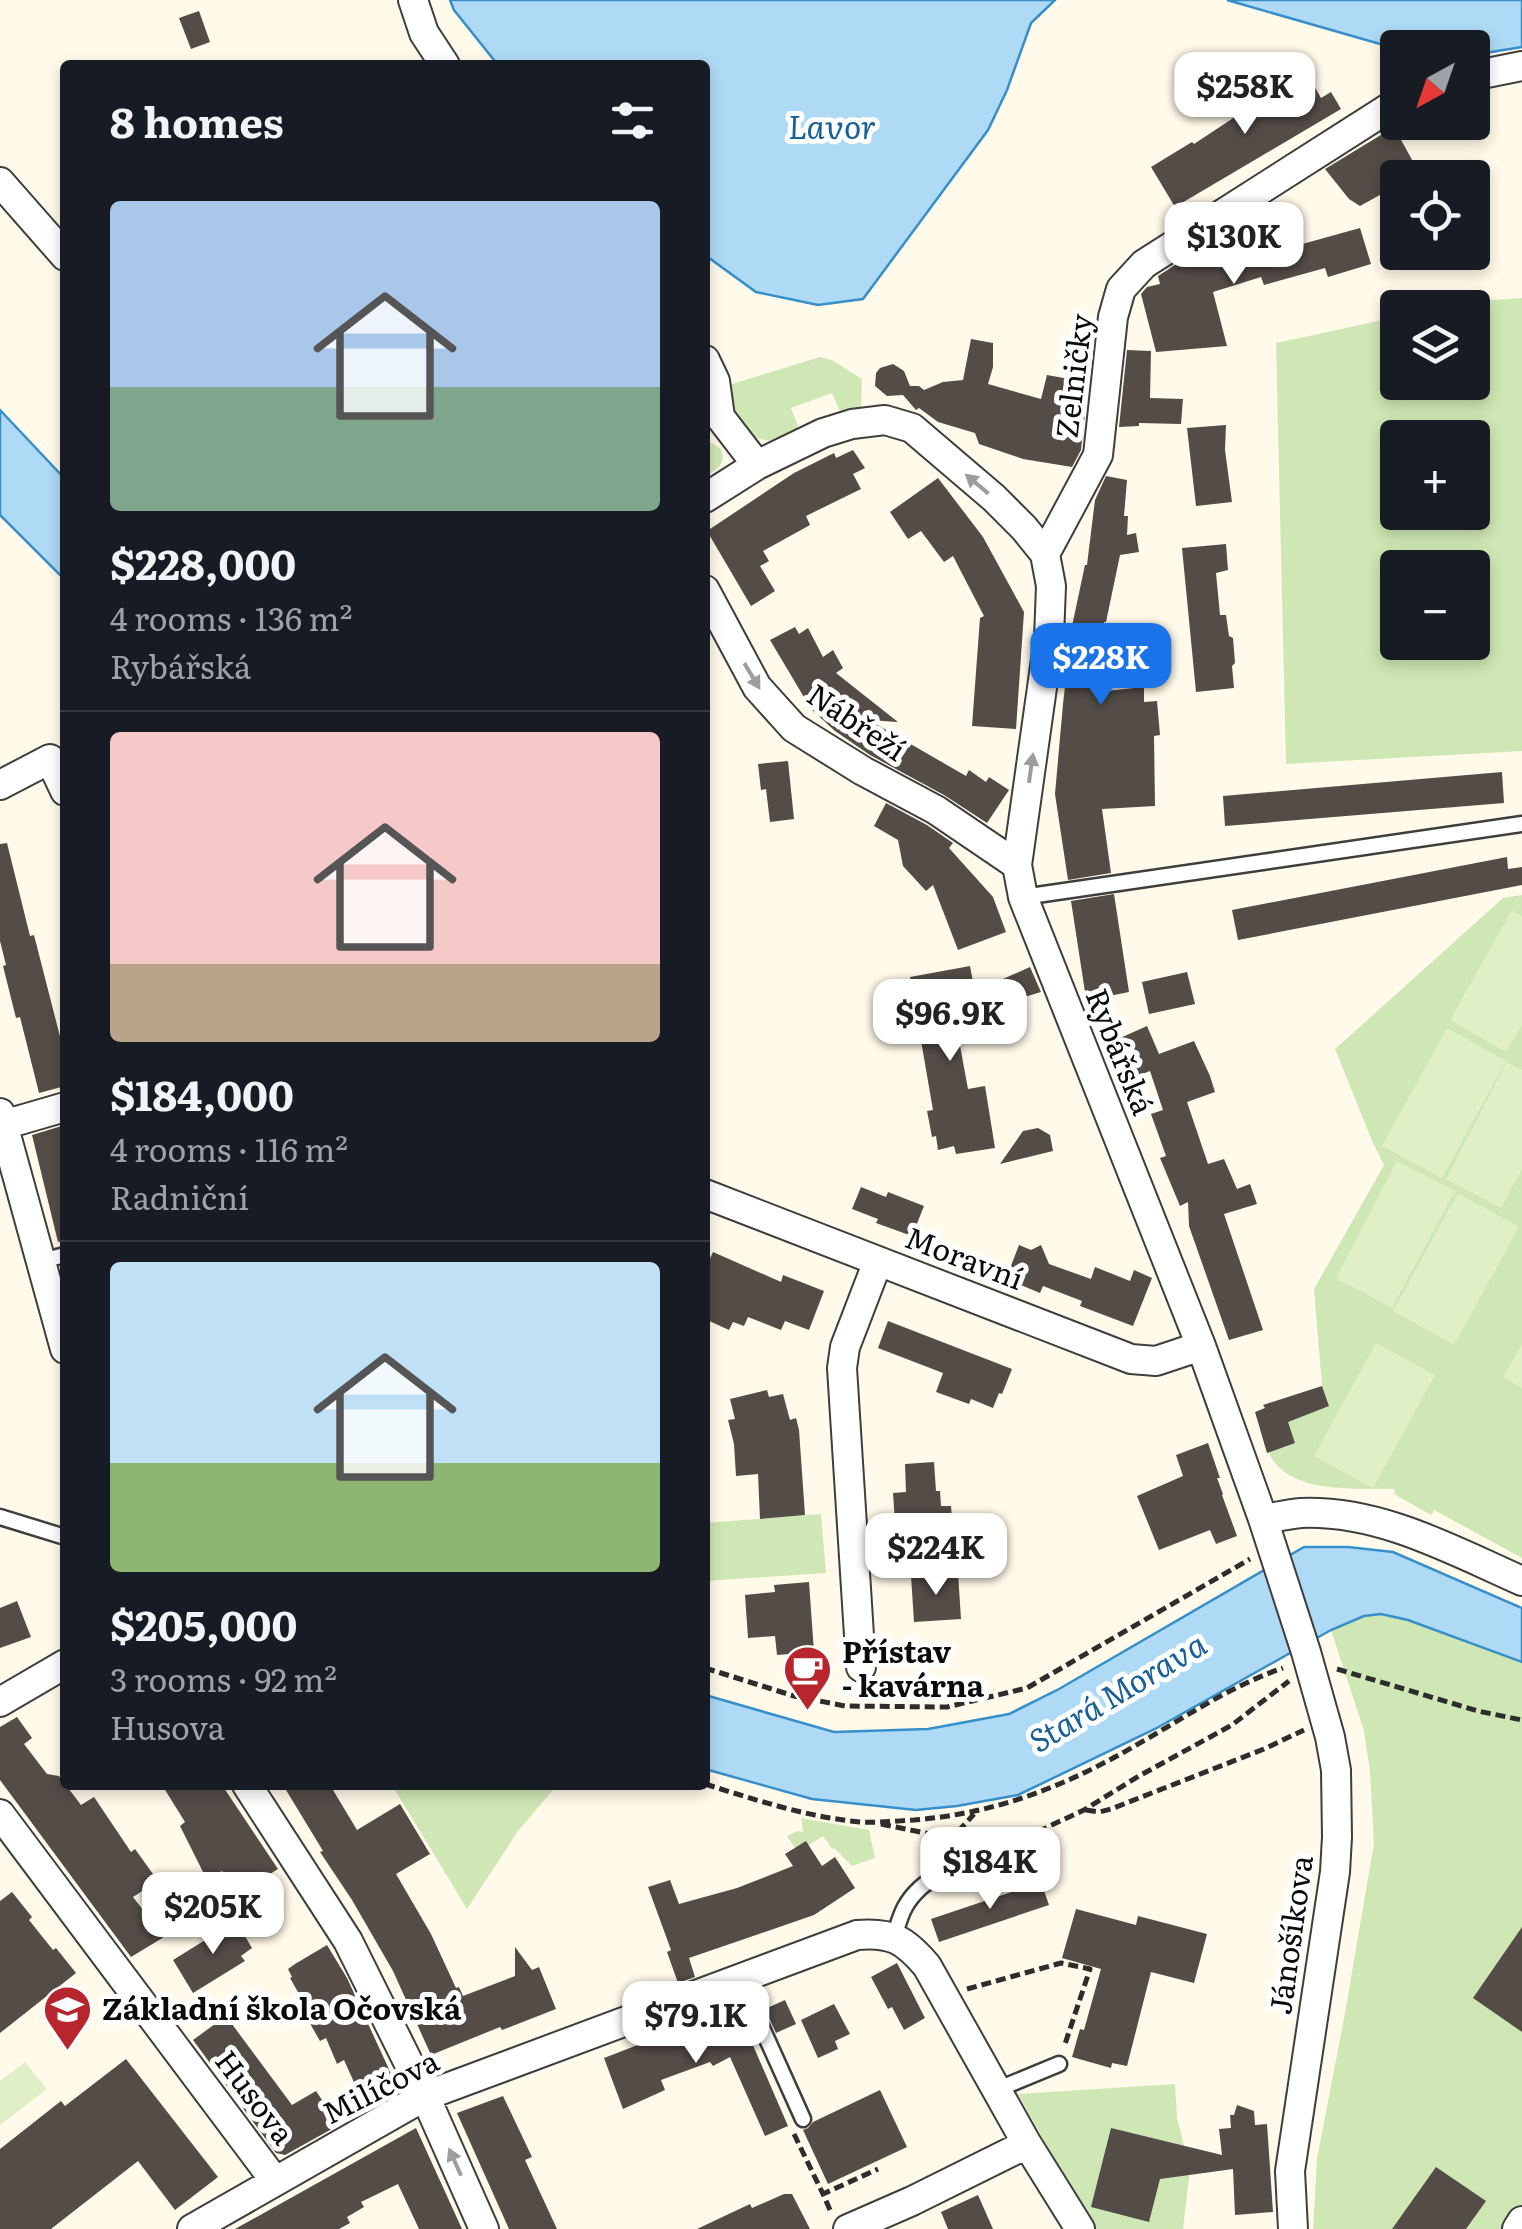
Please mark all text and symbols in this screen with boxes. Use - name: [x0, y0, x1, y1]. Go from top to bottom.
- north arrow: [1380, 30, 1490, 140]
- map controls: [1380, 30, 1490, 660]
- pin: $258K: [1175, 52, 1315, 137]
- text: $258K: [1196, 60, 1294, 108]
- text: 8 homes: [110, 89, 284, 151]
- icon: filters: [605, 93, 660, 148]
- water label: Lavor: [788, 101, 876, 149]
- button: locate: [1380, 160, 1490, 270]
- pin: $130K: [1164, 202, 1304, 287]
- text: $130K: [1187, 210, 1281, 258]
- icon: home: [295, 266, 475, 446]
- button: layers: [1380, 290, 1490, 400]
- street label: Zelničky: [1043, 310, 1102, 440]
- button: +: [1380, 420, 1490, 530]
- one-way arrow: [965, 474, 990, 495]
- text: $228,000: [110, 531, 296, 593]
- button: −: [1380, 550, 1490, 660]
- text: 4 rooms · 136 m²: [110, 593, 352, 641]
- pin: $228K: [1031, 623, 1171, 708]
- text: $228K: [1052, 631, 1150, 679]
- text: Rybářská: [110, 641, 251, 689]
- one-way arrow: [742, 662, 760, 690]
- street label: Nábřeží: [800, 671, 916, 770]
- one-way arrow: [1023, 752, 1039, 784]
- icon: home: [295, 797, 475, 977]
- pin: $96.9K: [869, 979, 1031, 1064]
- street label: Rybářská: [1077, 981, 1167, 1121]
- text: $96.9K: [895, 987, 1005, 1035]
- text: $184,000: [110, 1062, 294, 1124]
- text: 4 rooms · 116 m²: [110, 1124, 348, 1172]
- text: Radniční: [110, 1172, 249, 1220]
- street label: Moravní: [900, 1214, 1031, 1299]
- icon: home: [295, 1327, 475, 1507]
- pin: $224K: [866, 1513, 1006, 1598]
- text: $224K: [887, 1521, 985, 1569]
- text: $205,000: [110, 1592, 297, 1654]
- water label: Stará Morava: [1019, 1618, 1215, 1762]
- place label: Přístav - kavárna: [842, 1628, 985, 1706]
- cafe icon: Přístav - kavárna: [781, 1644, 833, 1712]
- text: 3 rooms · 92 m²: [110, 1654, 337, 1702]
- text: Husova: [110, 1702, 225, 1750]
- pin: $184K: [920, 1827, 1060, 1912]
- text: $184K: [942, 1835, 1038, 1883]
- street label: Jánošíkova: [1256, 1851, 1322, 2017]
- pin: $205K: [143, 1872, 283, 1957]
- text: $205K: [164, 1880, 262, 1928]
- pin: $79.1K: [615, 1981, 777, 2066]
- school or university icon: Základní škola Očovská: [41, 1984, 93, 2052]
- place label: Základní škola Očovská: [102, 1985, 462, 2029]
- text: $79.1K: [644, 1989, 748, 2037]
- street label: Milíčova: [314, 2037, 446, 2133]
- street label: Husova: [206, 2040, 307, 2153]
- one-way arrow: [447, 2147, 463, 2177]

